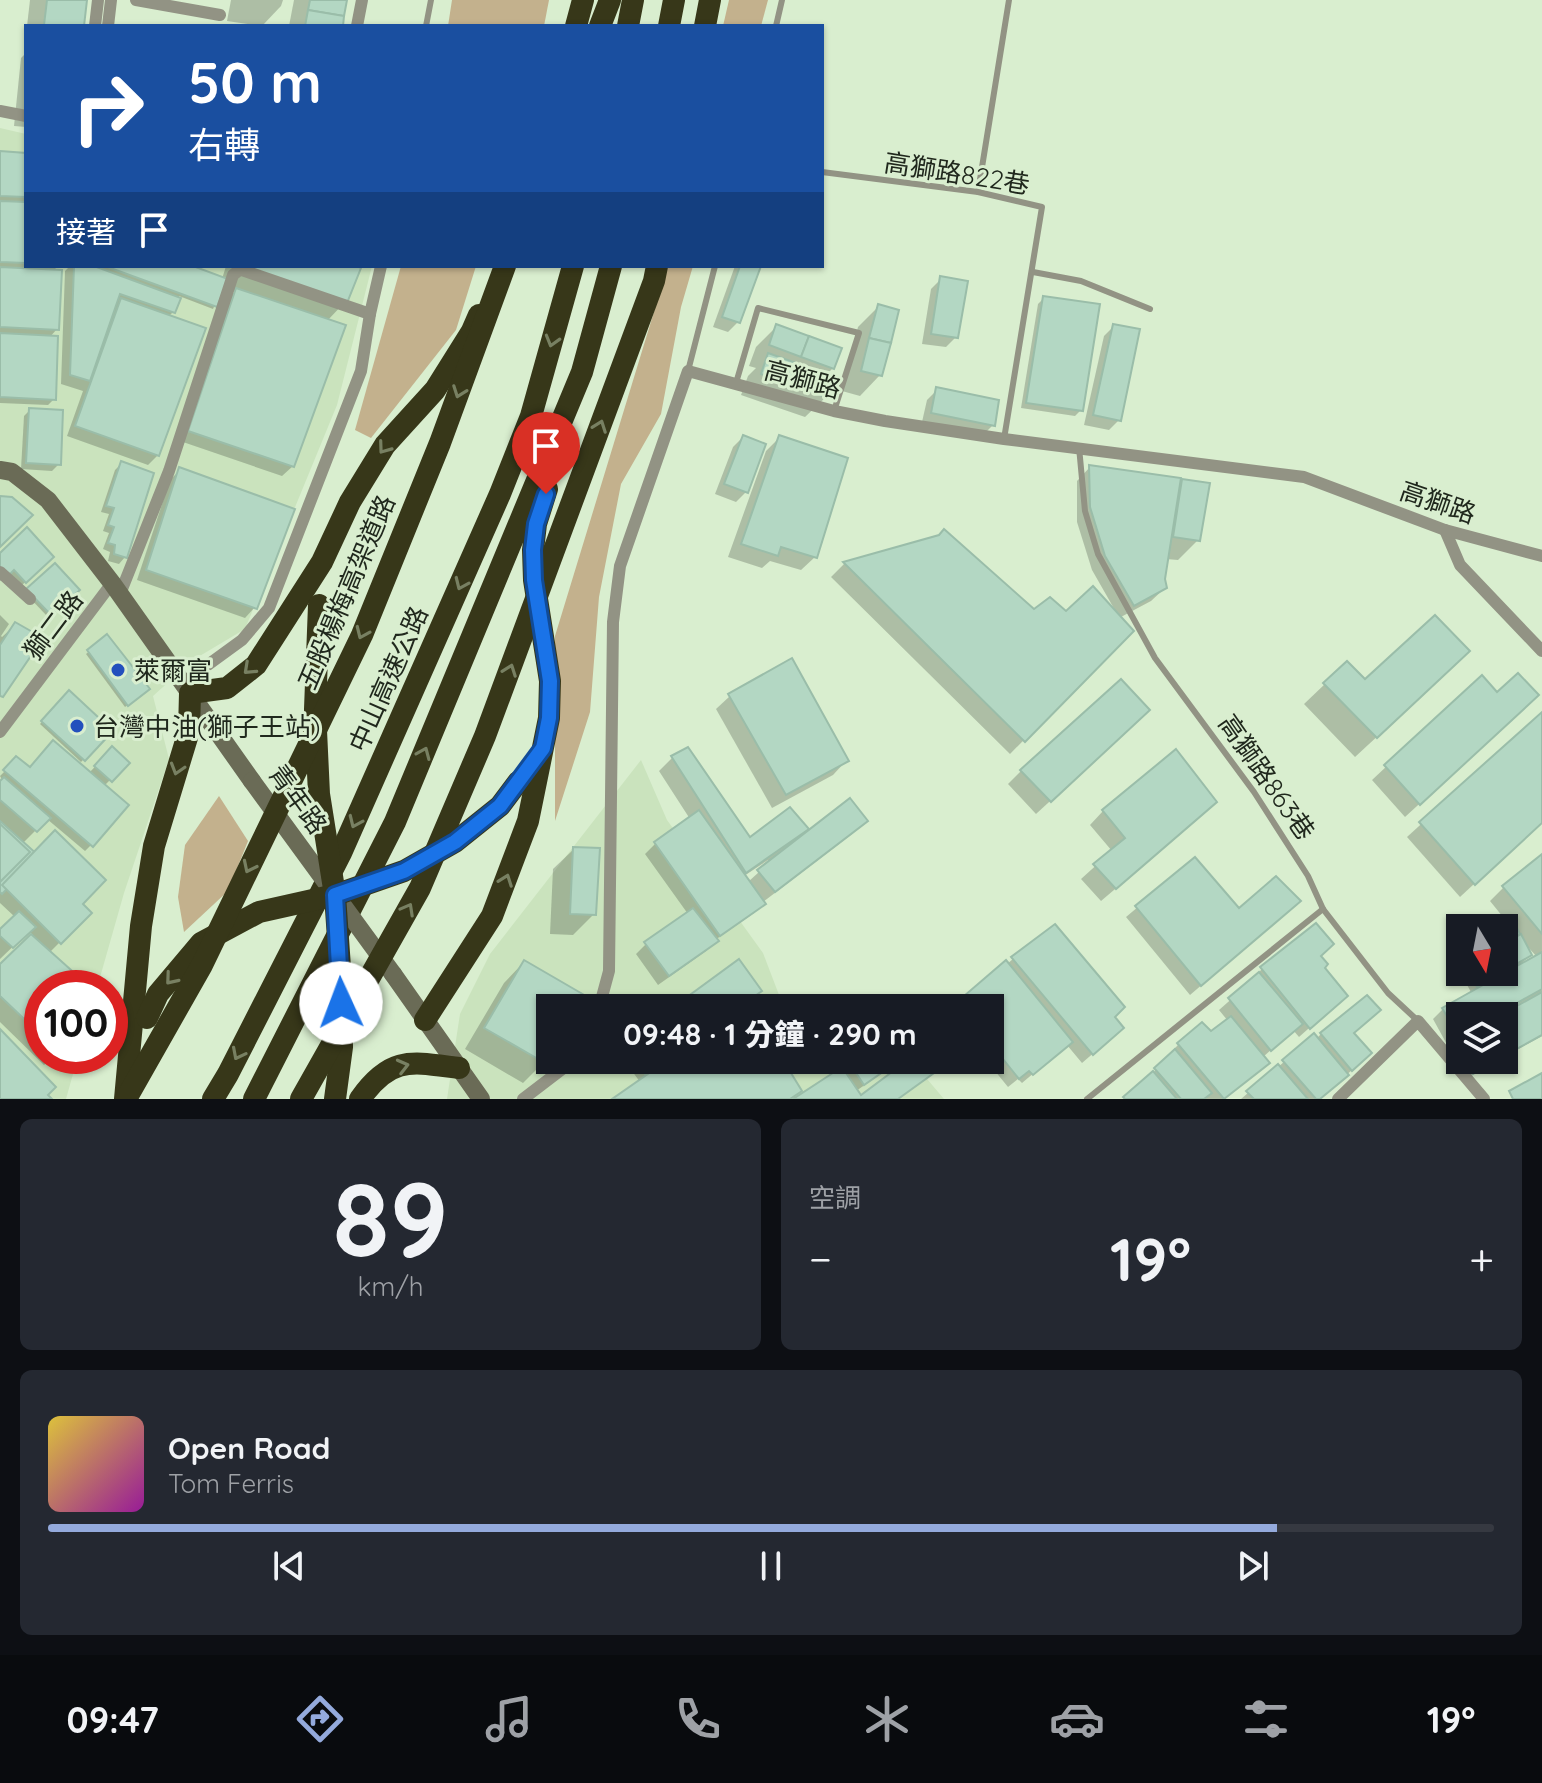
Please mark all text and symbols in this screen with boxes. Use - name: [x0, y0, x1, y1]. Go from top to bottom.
- text: 50 m: [188, 47, 322, 117]
- icon: right: [56, 56, 160, 160]
- text: 右轉: [188, 122, 260, 167]
- street label: 高獅路822巷: [882, 145, 1032, 201]
- icon: arrive: [132, 208, 176, 252]
- text: 接著: [56, 213, 116, 251]
- one-way arrow: [545, 334, 561, 347]
- street label: 高獅路: [761, 353, 845, 405]
- one-way arrow: [452, 384, 468, 398]
- pin: [512, 412, 580, 494]
- one-way arrow: [590, 420, 607, 434]
- icon: arrive: [524, 424, 568, 468]
- one-way arrow: [380, 440, 394, 454]
- street label: 高獅路: [1396, 474, 1480, 530]
- street label: 五股楊梅高架道路: [290, 490, 402, 694]
- one-way arrow: [454, 576, 470, 590]
- street label: 獅二路: [16, 584, 90, 666]
- street label: 中山高速公路: [341, 601, 435, 757]
- one-way arrow: [356, 625, 372, 640]
- place label: 萊爾富: [134, 654, 212, 687]
- one-way arrow: [244, 660, 258, 674]
- marker: 萊爾富: [109, 661, 127, 679]
- one-way arrow: [500, 664, 517, 678]
- street label: 高獅路863巷: [1212, 708, 1322, 846]
- place label: 台灣中油(獅子王站): [93, 710, 320, 743]
- marker: 台灣中油(獅子王站): [68, 717, 86, 735]
- one-way arrow: [414, 746, 430, 761]
- street label: 青年路: [262, 758, 334, 840]
- one-way arrow: [170, 762, 186, 776]
- one-way arrow: [349, 813, 365, 828]
- one-way arrow: [243, 859, 259, 874]
- one-way arrow: [496, 874, 513, 888]
- one-way arrow: [399, 903, 414, 917]
- north arrow: [1446, 914, 1518, 986]
- map controls: [1446, 914, 1518, 1074]
- position arrow: [299, 961, 383, 1045]
- one-way arrow: [166, 969, 181, 984]
- speed limit sign: 100: [24, 970, 128, 1074]
- button: layers: [1446, 1002, 1518, 1074]
- text: 09:48 · 1 分鐘 · 290 m: [623, 1015, 917, 1053]
- one-way arrow: [233, 1045, 248, 1060]
- one-way arrow: [396, 1059, 409, 1076]
- text: 89: [332, 1153, 449, 1283]
- text: 空調: [809, 1181, 861, 1214]
- text: 19°: [1110, 1221, 1191, 1296]
- text: −: [809, 1231, 832, 1286]
- text: +: [1469, 1231, 1494, 1286]
- text: km/h: [358, 1270, 423, 1303]
- text: Open Road: [168, 1429, 330, 1467]
- text: Tom Ferris: [168, 1467, 294, 1500]
- icon: previous: [267, 1544, 311, 1588]
- icon: pause: [749, 1544, 793, 1588]
- icon: next: [1231, 1544, 1275, 1588]
- icon: directions: [292, 1691, 348, 1747]
- icon: music: [481, 1691, 537, 1747]
- icon: phone: [670, 1691, 726, 1747]
- icon: climate: [859, 1691, 915, 1747]
- icon: car: [1049, 1691, 1105, 1747]
- icon: filters: [1238, 1691, 1294, 1747]
- text: 09:47: [67, 1697, 159, 1742]
- text: 19°: [1427, 1697, 1475, 1742]

